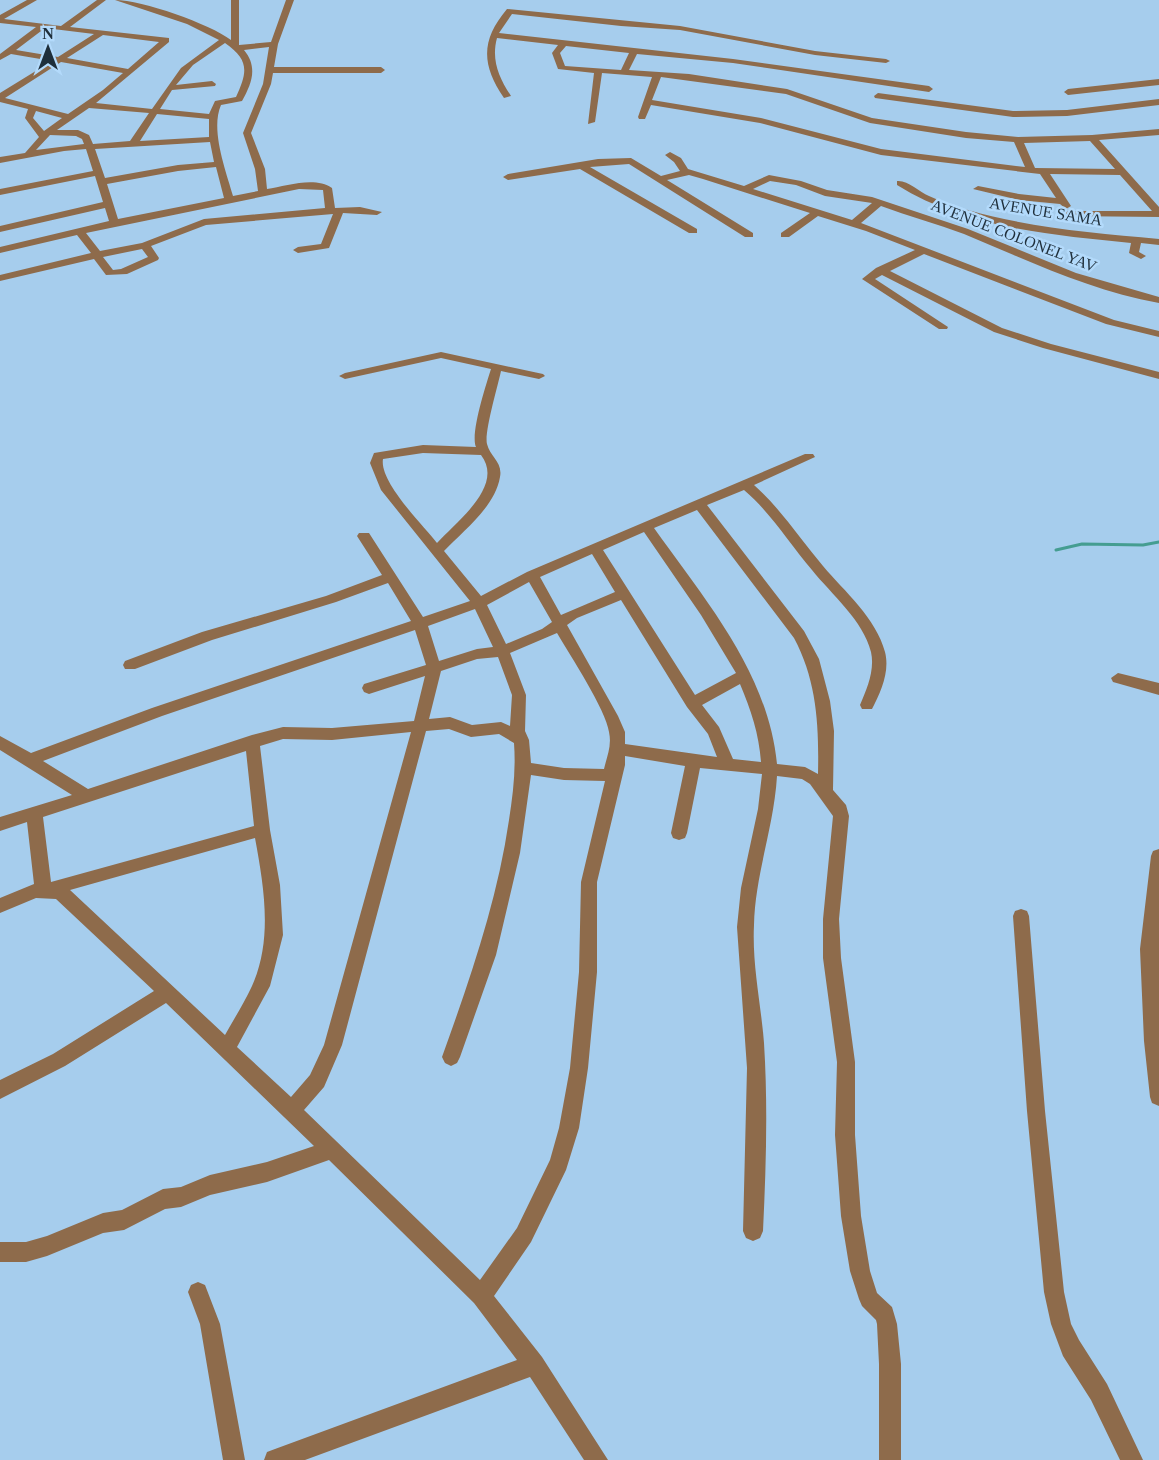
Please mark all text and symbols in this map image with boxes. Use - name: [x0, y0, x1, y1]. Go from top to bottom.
- north arrow: [18, 18, 78, 78]
- text: N: [42, 25, 54, 42]
- street label: AVENUE SAMA: [988, 194, 1104, 229]
- street label: AVENUE COLONEL YAV: [929, 196, 1099, 275]

